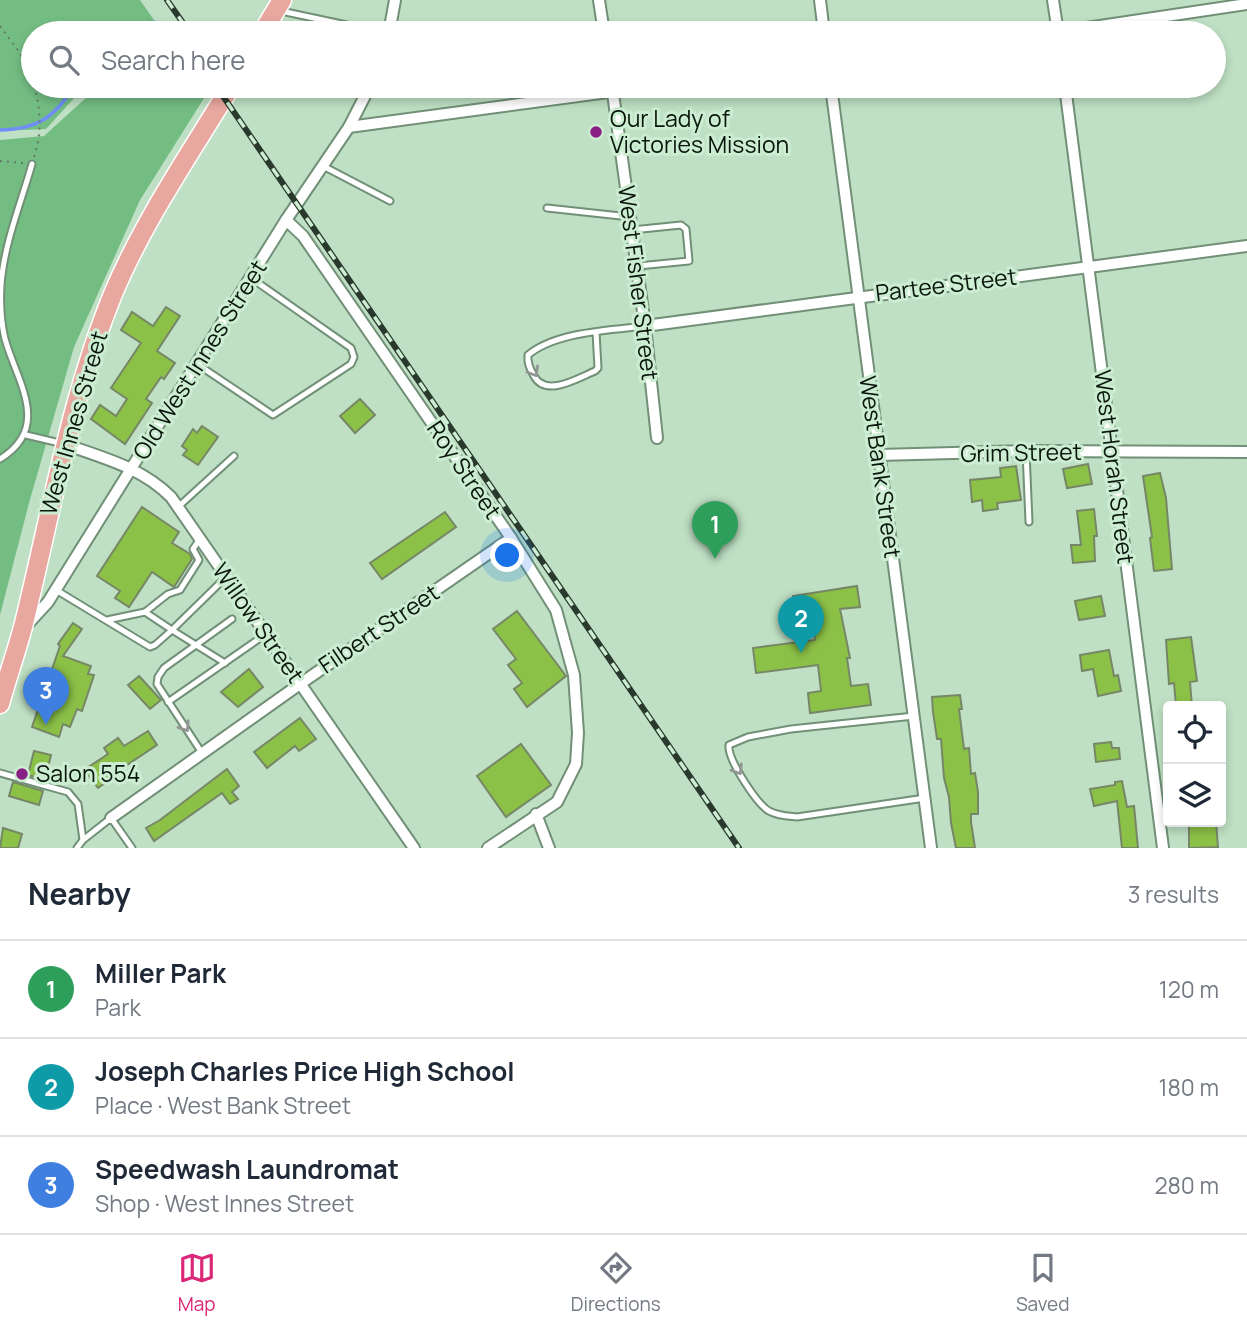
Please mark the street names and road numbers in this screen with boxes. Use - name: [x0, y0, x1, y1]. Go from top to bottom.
- street label: West Fisher Street: [611, 184, 667, 382]
- street label: Old West Innes Street: [125, 253, 274, 465]
- street label: Partee Street: [873, 259, 1018, 309]
- street label: West Innes Street: [32, 327, 115, 518]
- street label: West Horah Street: [1087, 368, 1143, 566]
- street label: West Bank Street: [852, 374, 910, 560]
- street label: Roy Street: [420, 414, 509, 525]
- street label: Grim Street: [960, 435, 1082, 469]
- street label: Willow Street: [206, 556, 312, 689]
- street label: Filbert Street: [312, 576, 445, 680]

